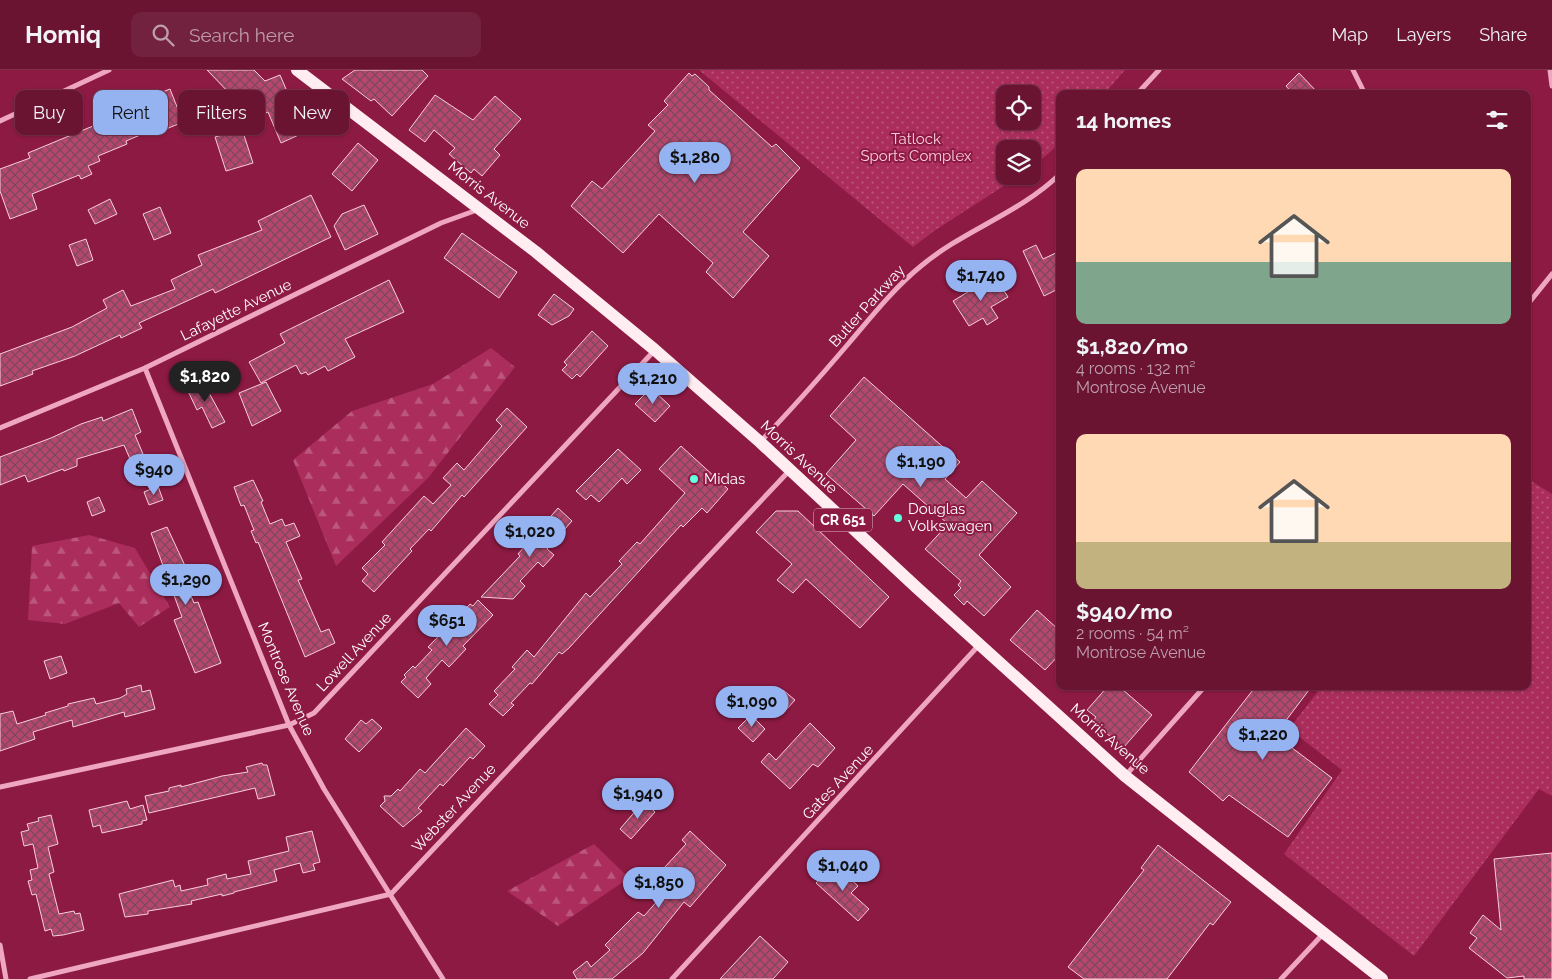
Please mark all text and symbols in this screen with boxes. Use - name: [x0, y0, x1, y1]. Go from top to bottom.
- search box: [131, 12, 481, 57]
- text: Homiq: [25, 20, 101, 49]
- icon: search: [149, 21, 177, 49]
- text: Search here: [189, 24, 294, 46]
- text: Map: [1332, 24, 1368, 45]
- text: Layers: [1396, 24, 1451, 45]
- text: Share: [1479, 24, 1527, 45]
- map controls: [996, 85, 1041, 185]
- button: locate: [996, 85, 1041, 130]
- chip: Buy: [15, 90, 83, 135]
- chip: Rent: [93, 90, 168, 135]
- chip: Filters: [178, 90, 265, 135]
- chip: New: [275, 90, 349, 135]
- icon: filters: [1483, 106, 1511, 134]
- text: 14 homes: [1076, 108, 1171, 133]
- park label: Tatlock Sports Complex: [860, 130, 972, 165]
- button: layers: [996, 140, 1041, 185]
- pin: $1,280: [654, 142, 736, 184]
- text: $1,280: [670, 148, 720, 167]
- street label: Morris Avenue: [444, 157, 534, 233]
- icon: home: [1249, 201, 1339, 291]
- pin: $1,740: [940, 260, 1022, 302]
- street label: Butler Parkway: [825, 261, 909, 351]
- text: $1,740: [957, 266, 1005, 285]
- street label: Lafayette Avenue: [178, 275, 295, 345]
- text: $1,820/mo: [1076, 334, 1188, 359]
- text: 4 rooms · 132 m²: [1076, 359, 1196, 378]
- pin: $1,820: [164, 360, 246, 403]
- pin: $1,210: [612, 362, 694, 405]
- text: $1,820: [180, 367, 230, 386]
- text: $1,210: [629, 369, 677, 388]
- text: Montrose Avenue: [1076, 378, 1206, 397]
- street label: Morris Avenue: [757, 417, 841, 497]
- pin: $1,190: [880, 446, 962, 488]
- text: $1,190: [897, 452, 945, 471]
- pin: $940: [124, 454, 184, 496]
- text: $940: [135, 460, 173, 479]
- icon: home: [1249, 466, 1339, 556]
- place label: Midas: [704, 470, 745, 488]
- marker: Midas: [688, 473, 700, 485]
- place label: Douglas Volkswagen: [908, 500, 992, 535]
- road number: CR 651: [814, 508, 872, 532]
- marker: Douglas Volkswagen: [892, 512, 904, 524]
- pin: $1,020: [489, 516, 571, 558]
- text: $1,020: [505, 522, 555, 541]
- pin: $1,290: [145, 564, 227, 606]
- text: $1,290: [161, 570, 211, 589]
- text: $940/mo: [1076, 599, 1173, 624]
- pin: $651: [417, 604, 477, 647]
- street label: Lowell Avenue: [313, 609, 395, 695]
- text: $651: [429, 611, 465, 630]
- street label: Montrose Avenue: [254, 619, 318, 739]
- text: 2 rooms · 54 m²: [1076, 624, 1189, 643]
- text: Montrose Avenue: [1076, 643, 1206, 662]
- pin: $1,090: [711, 686, 793, 728]
- text: $1,090: [727, 692, 777, 711]
- street label: Morris Avenue: [1067, 700, 1153, 778]
- pin: $1,220: [1222, 718, 1304, 761]
- text: $1,220: [1238, 725, 1288, 744]
- street label: Gates Avenue: [799, 741, 877, 823]
- street label: Webster Avenue: [408, 760, 500, 856]
- pin: $1,940: [597, 778, 679, 820]
- text: $1,940: [613, 784, 663, 803]
- pin: $1,040: [802, 850, 884, 892]
- text: $1,040: [818, 856, 868, 875]
- pin: $1,850: [618, 866, 700, 909]
- text: $1,850: [634, 873, 684, 892]

